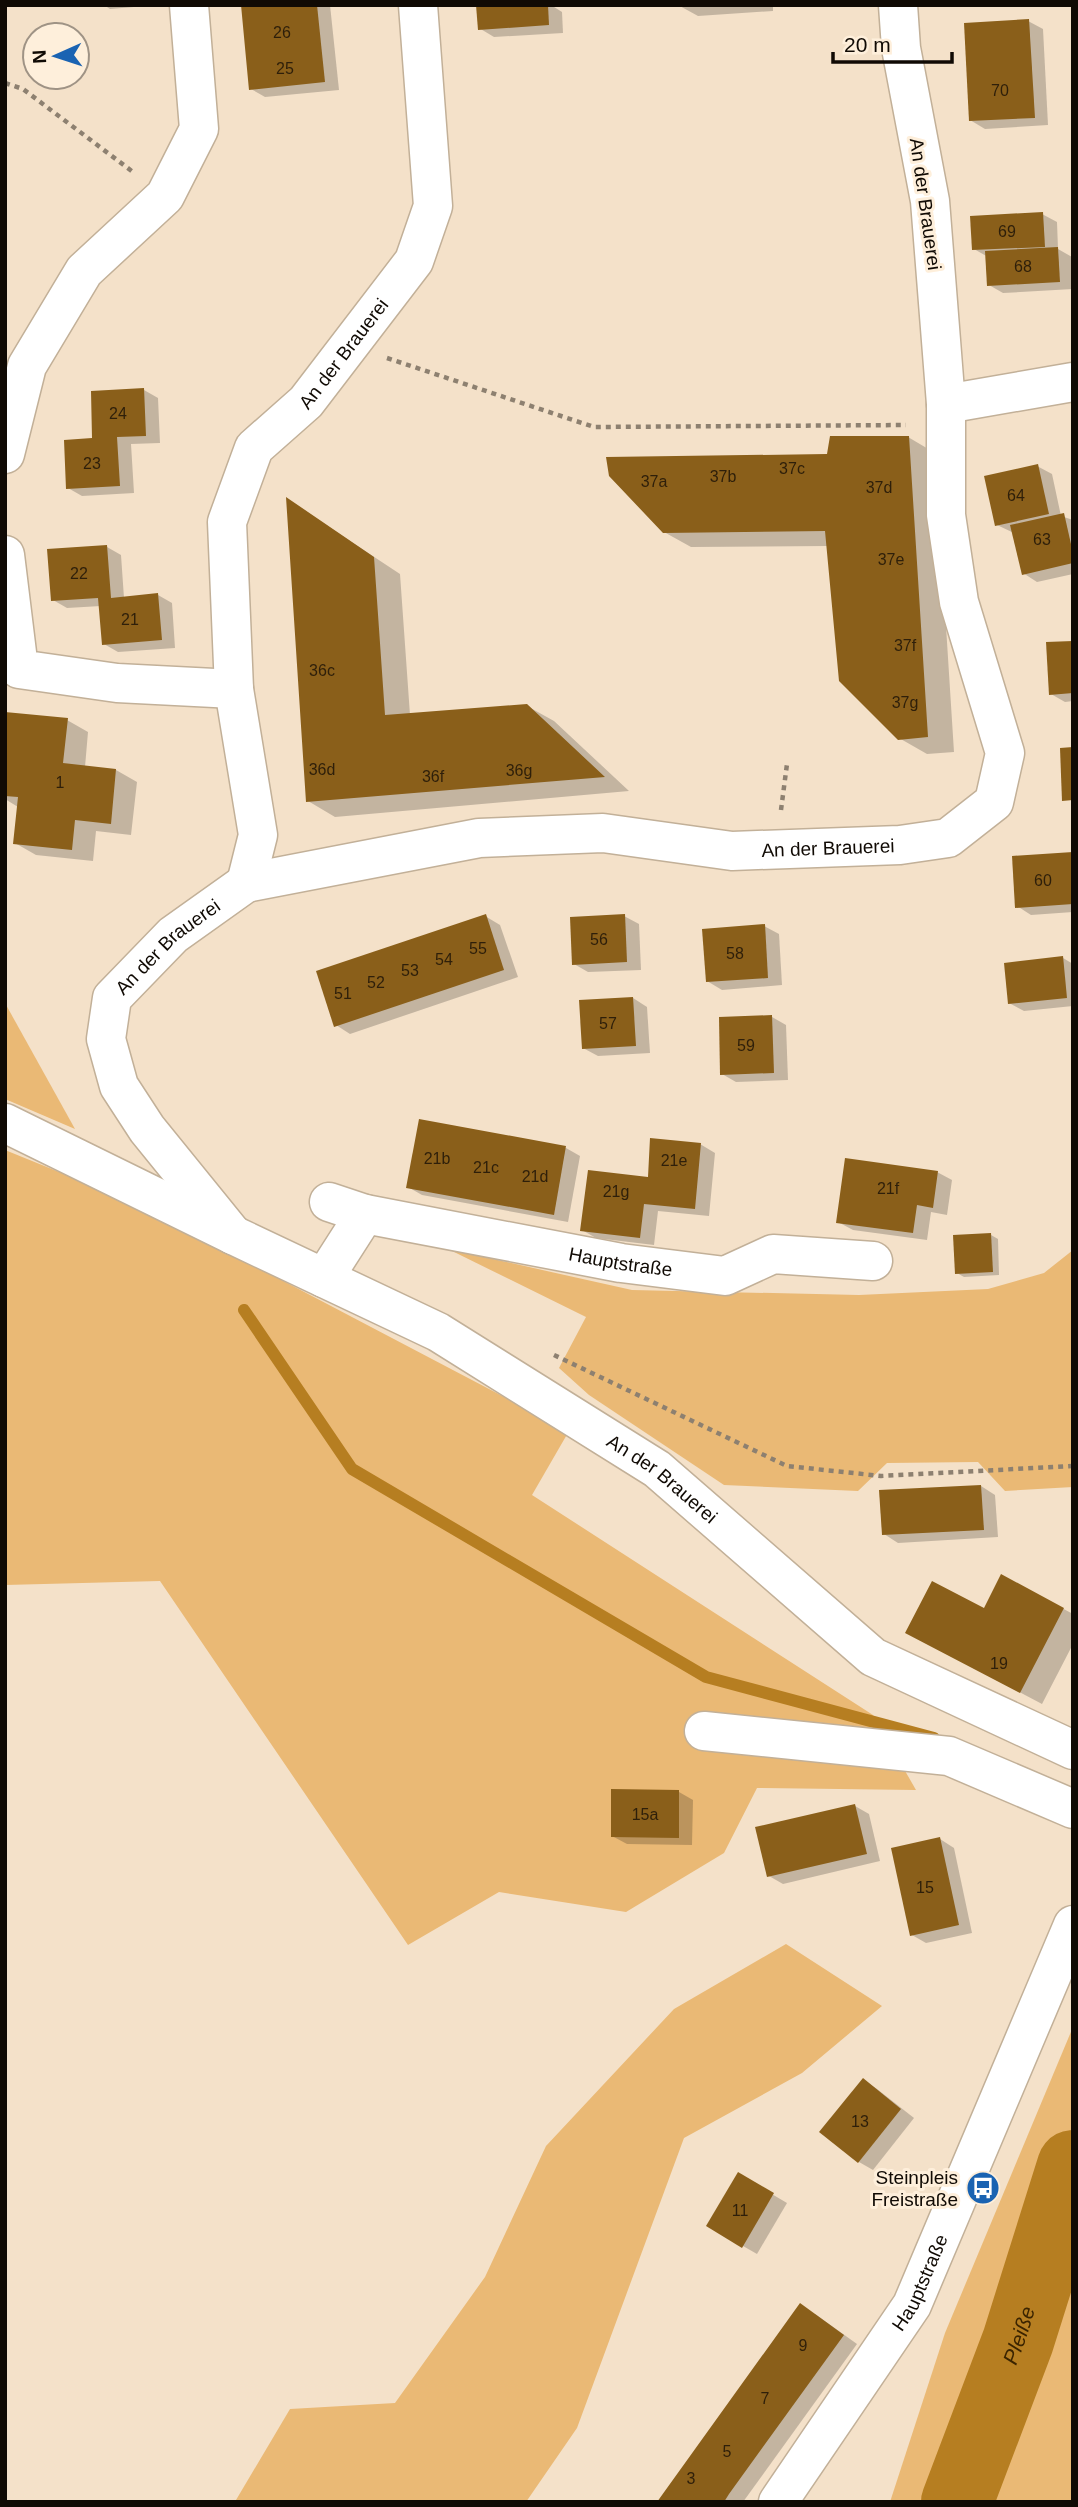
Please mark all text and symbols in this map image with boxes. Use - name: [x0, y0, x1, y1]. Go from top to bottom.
- north arrow: [21, 21, 91, 91]
- scale bar: [833, 21, 952, 65]
- house number: 26: [273, 24, 291, 41]
- text: 20 m: [844, 33, 891, 56]
- text: N: [29, 49, 50, 64]
- house number: 25: [276, 60, 294, 77]
- house number: 70: [991, 82, 1009, 99]
- street label: An der Brauerei: [906, 137, 945, 271]
- house number: 69: [998, 223, 1016, 240]
- house number: 68: [1014, 258, 1032, 275]
- street label: An der Brauerei: [295, 294, 392, 413]
- house number: 24: [109, 405, 127, 422]
- house number: 23: [83, 455, 101, 472]
- house number: 37c: [779, 460, 805, 477]
- house number: 37b: [710, 468, 736, 485]
- house number: 37a: [641, 473, 667, 490]
- house number: 37d: [866, 479, 892, 496]
- house number: 64: [1007, 487, 1025, 504]
- house number: 63: [1033, 531, 1051, 548]
- house number: 37e: [878, 551, 904, 568]
- house number: 22: [70, 565, 88, 582]
- house number: 21: [121, 611, 139, 628]
- house number: 37f: [894, 637, 917, 654]
- house number: 36c: [309, 662, 335, 679]
- house number: 37g: [892, 694, 918, 711]
- house number: 36d: [309, 761, 335, 778]
- house number: 36g: [506, 762, 532, 779]
- house number: 36f: [422, 768, 445, 785]
- house number: 1: [56, 774, 65, 791]
- street label: An der Brauerei: [761, 835, 895, 861]
- house number: 60: [1034, 872, 1052, 889]
- street label: An der Brauerei: [111, 895, 224, 999]
- house number: 56: [590, 931, 608, 948]
- house number: 55: [469, 940, 487, 957]
- house number: 58: [726, 945, 744, 962]
- house number: 54: [435, 951, 453, 968]
- house number: 53: [401, 962, 419, 979]
- house number: 52: [367, 974, 385, 991]
- house number: 51: [334, 985, 352, 1002]
- house number: 57: [599, 1015, 617, 1032]
- house number: 59: [737, 1037, 755, 1054]
- house number: 21b: [424, 1150, 450, 1167]
- house number: 21e: [661, 1152, 687, 1169]
- house number: 21c: [473, 1159, 499, 1176]
- house number: 21d: [522, 1168, 548, 1185]
- house number: 21f: [877, 1180, 900, 1197]
- house number: 21g: [603, 1183, 629, 1200]
- street label: Hauptstraße: [567, 1243, 674, 1280]
- street label: An der Brauerei: [603, 1430, 721, 1527]
- house number: 19: [990, 1655, 1008, 1672]
- house number: 15a: [632, 1806, 658, 1823]
- house number: 15: [916, 1879, 934, 1896]
- house number: 13: [851, 2113, 869, 2130]
- place label: Steinpleis Freistraße: [871, 2167, 958, 2210]
- bus stop icon: Steinpleis Freistraße: [964, 2169, 1002, 2207]
- house number: 11: [732, 2202, 748, 2219]
- street label: Hauptstraße: [888, 2231, 952, 2335]
- water label: Pleiße: [998, 2303, 1039, 2367]
- house number: 9: [799, 2337, 808, 2354]
- house number: 7: [761, 2390, 770, 2407]
- house number: 5: [723, 2443, 732, 2460]
- house number: 3: [687, 2470, 696, 2487]

